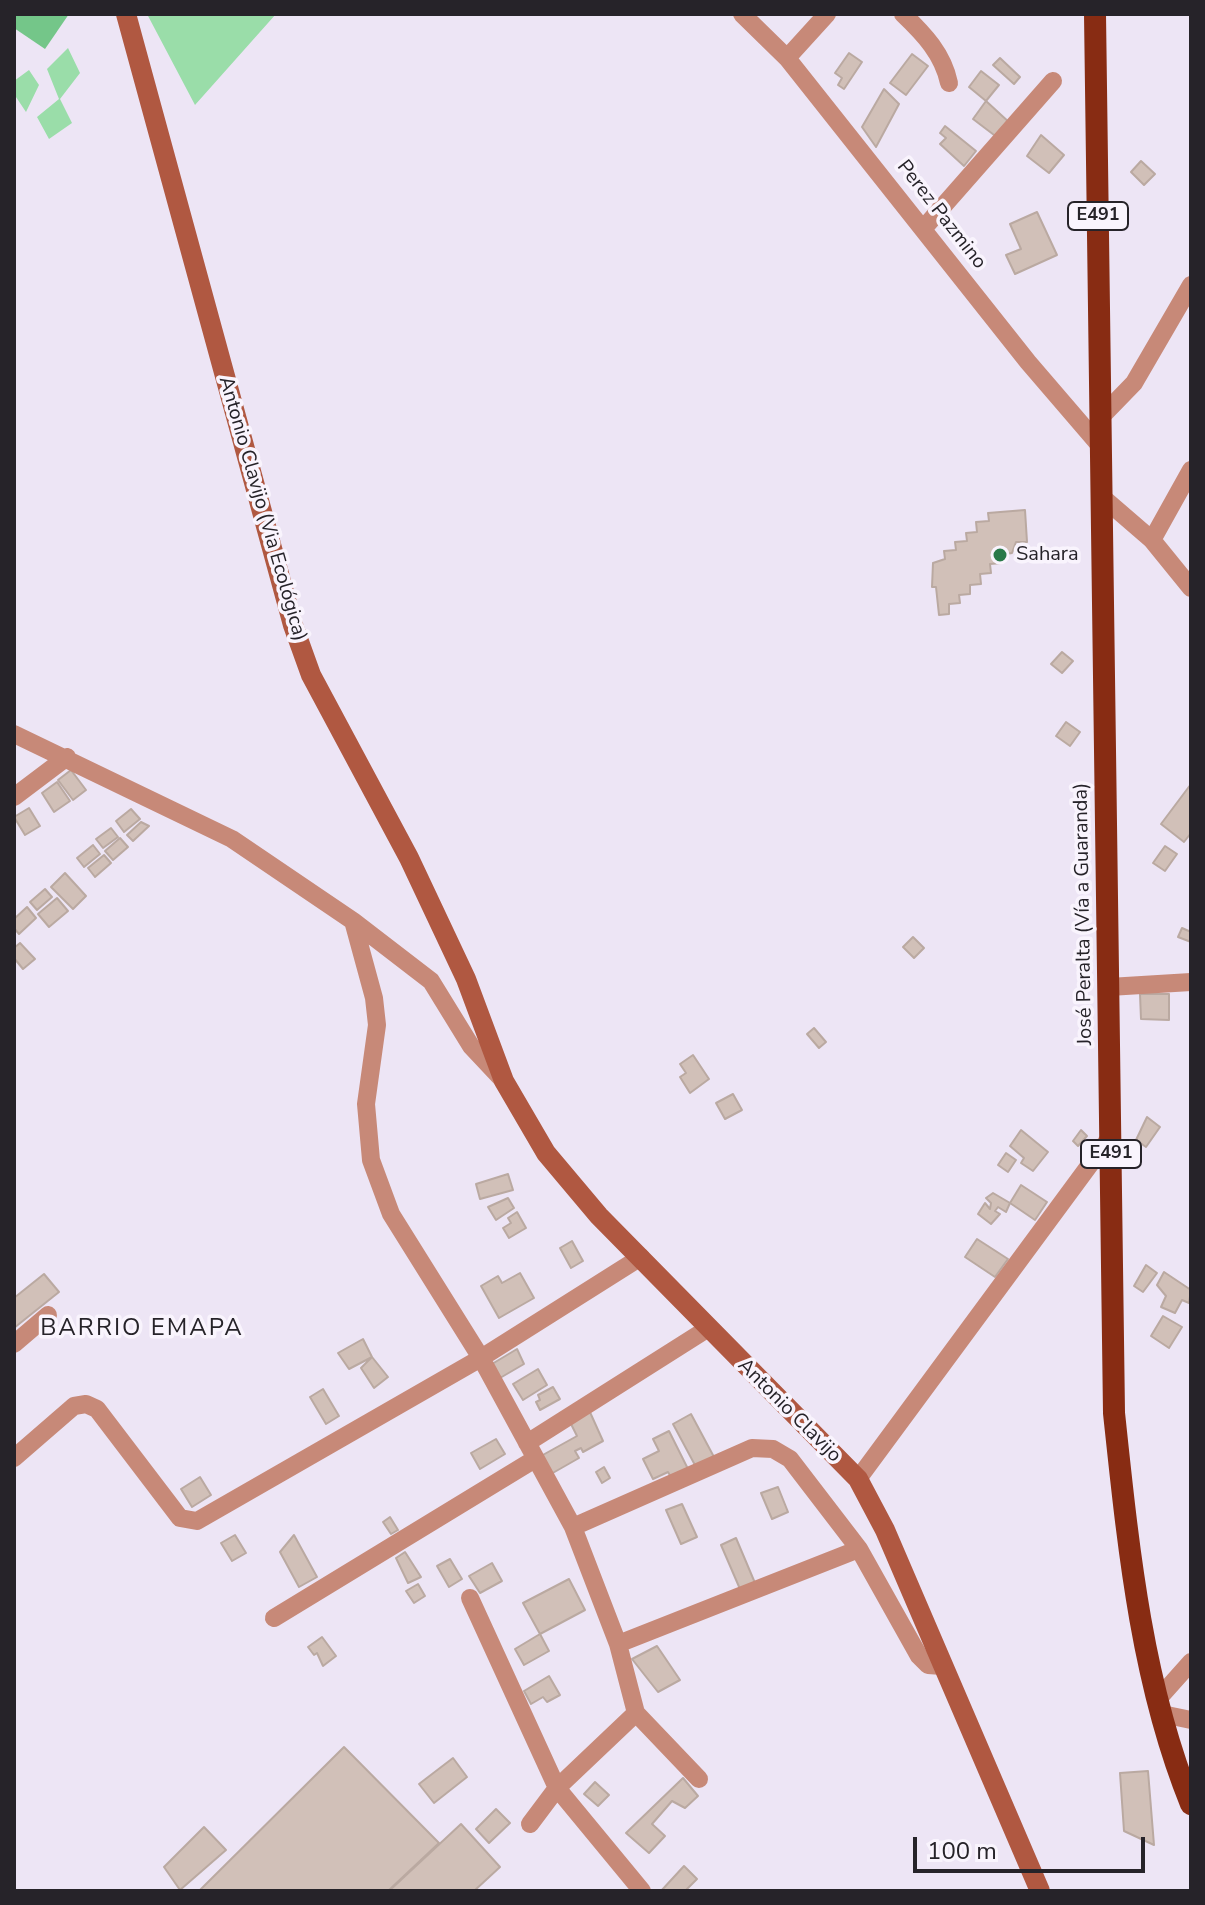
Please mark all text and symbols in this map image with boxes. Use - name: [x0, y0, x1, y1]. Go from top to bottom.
- street label: Perez Pazmino: [891, 156, 991, 274]
- road number: E491: [1068, 202, 1128, 230]
- street label: Antonio Clavijo (Via Ecológica): [213, 374, 311, 644]
- place label: Sahara: [1016, 543, 1079, 567]
- marker: Sahara: [991, 546, 1009, 564]
- street label: José Peralta (Vía a Guaranda): [1070, 782, 1098, 1046]
- road number: E491: [1081, 1140, 1141, 1168]
- district label: BARRIO EMAPA: [40, 1315, 244, 1343]
- street label: Antonio Clavijo: [732, 1354, 846, 1468]
- scale bar: [917, 1821, 1149, 1871]
- text: 100 m: [927, 1835, 997, 1867]

